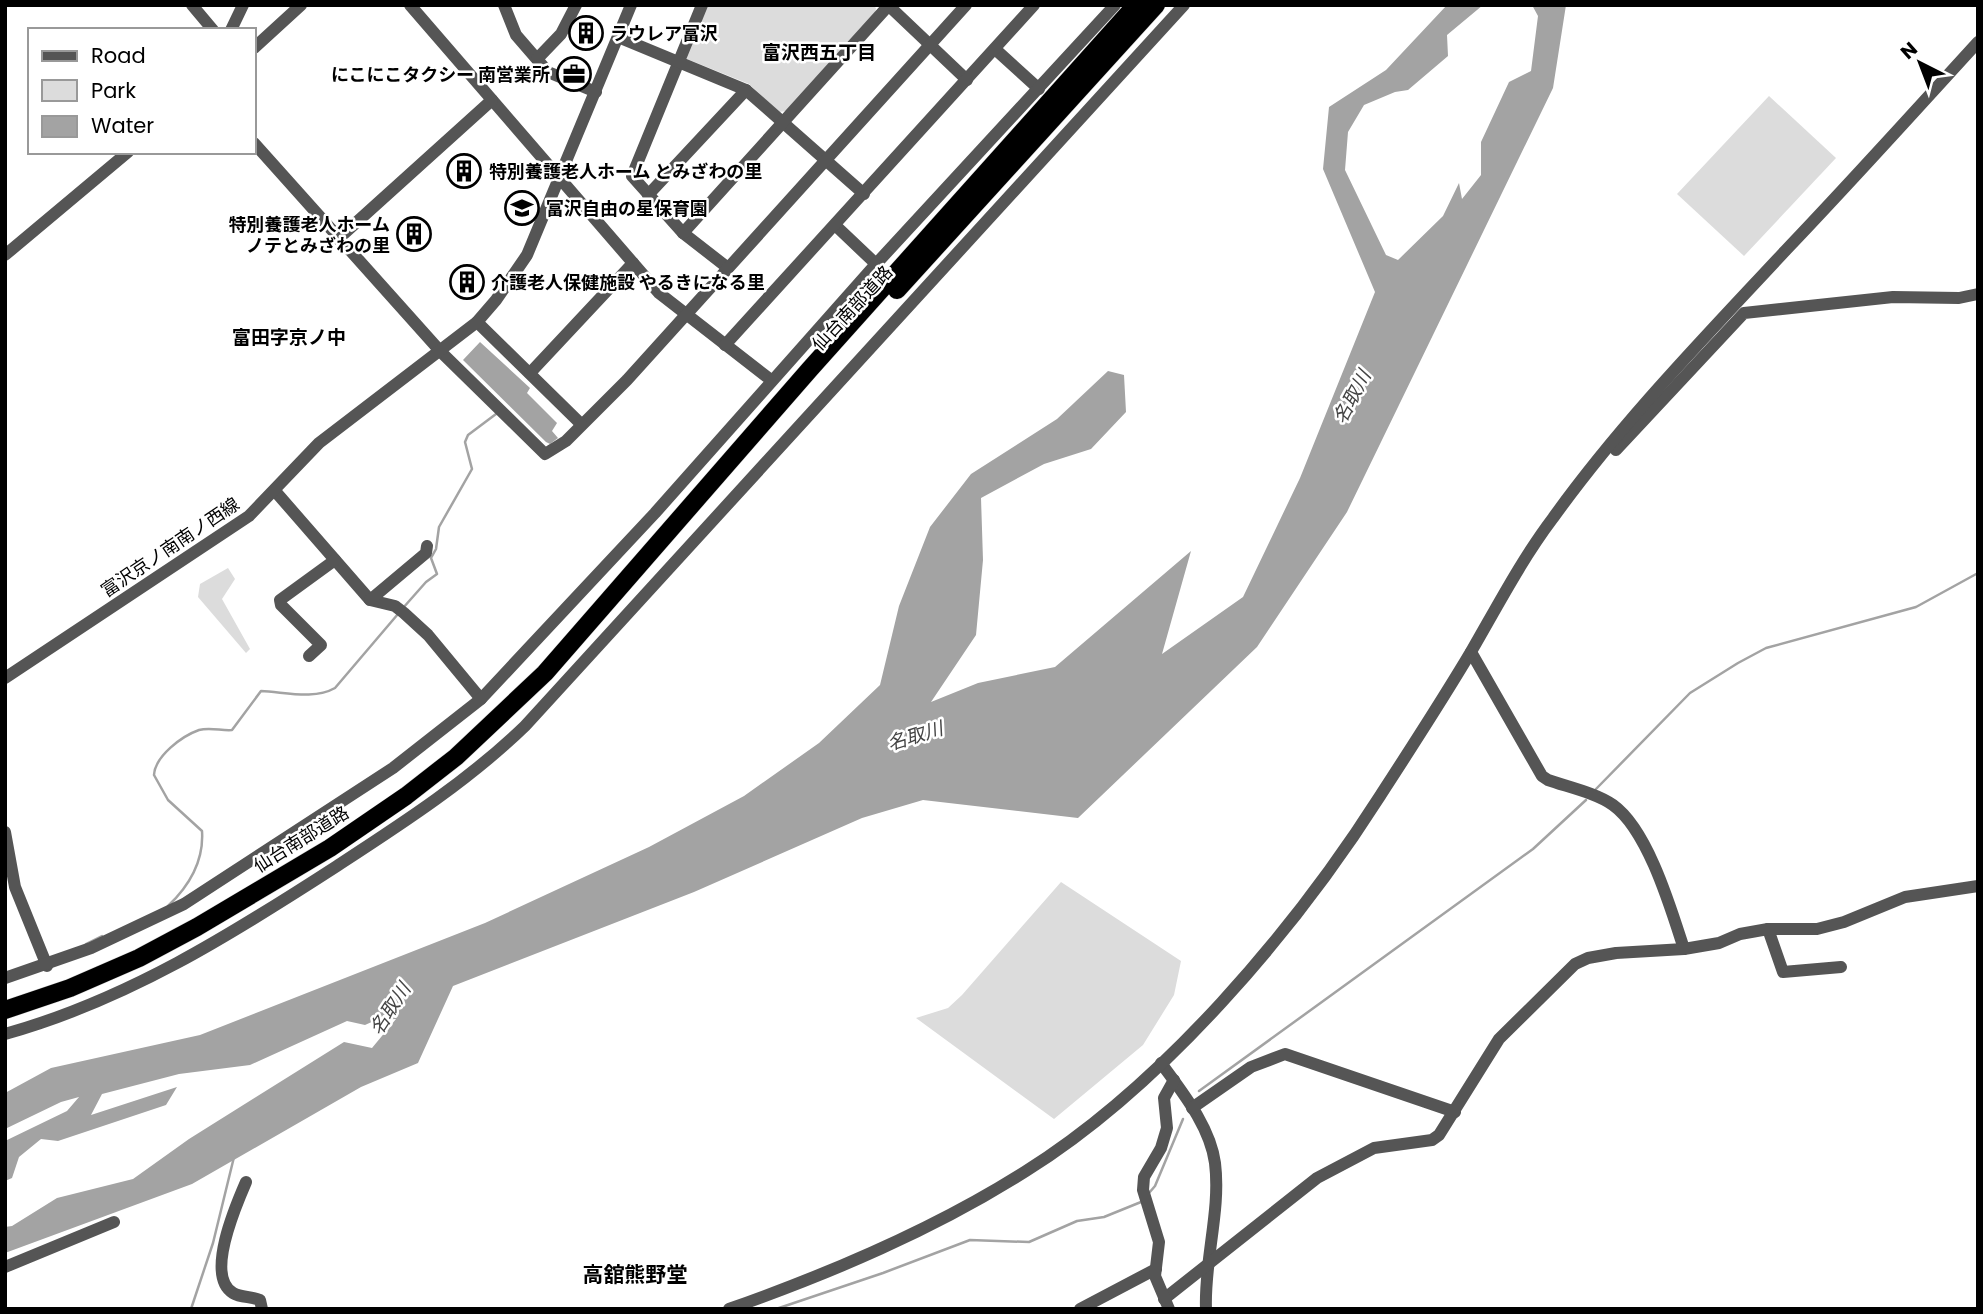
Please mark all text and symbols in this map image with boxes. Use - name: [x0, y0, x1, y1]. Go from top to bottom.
- building icon: ラウレア富沢: [567, 14, 605, 52]
- place label: ラウレア富沢: [610, 21, 718, 46]
- legend: [28, 28, 256, 154]
- north arrow: [1885, 28, 1955, 98]
- text: N: [1895, 36, 1923, 66]
- district label: 富沢西五丁目: [762, 39, 876, 66]
- text: Road: [91, 41, 146, 70]
- office icon: にこにこタクシー 南営業所: [555, 55, 593, 93]
- place label: にこにこタクシー 南営業所: [331, 62, 550, 87]
- text: Park: [91, 76, 136, 105]
- text: Water: [91, 111, 154, 140]
- building icon: 特別養護老人ホーム とみざわの里: [445, 152, 483, 190]
- place label: 特別養護老人ホーム とみざわの里: [489, 159, 762, 184]
- school or university icon: 富沢自由の星保育園: [503, 189, 541, 227]
- place label: 富沢自由の星保育園: [546, 196, 708, 221]
- place label: 特別養護老人ホーム ノテとみざわの里: [229, 212, 390, 258]
- building icon: 特別養護老人ホーム ノテとみざわの里: [395, 215, 433, 253]
- street label: 仙台南部道路: [806, 260, 898, 356]
- building icon: 介護老人保健施設 やるきになる里: [448, 263, 486, 301]
- place label: 介護老人保健施設 やるきになる里: [491, 270, 765, 295]
- district label: 富田字京ノ中: [232, 324, 346, 351]
- water label: 名取川: [1327, 364, 1378, 429]
- street label: 富沢京ノ南南ノ西線: [96, 491, 244, 603]
- water label: 名取川: [884, 714, 948, 757]
- street label: 仙台南部道路: [249, 800, 353, 878]
- water label: 名取川: [363, 976, 418, 1040]
- district label: 高舘熊野堂: [583, 1260, 688, 1289]

